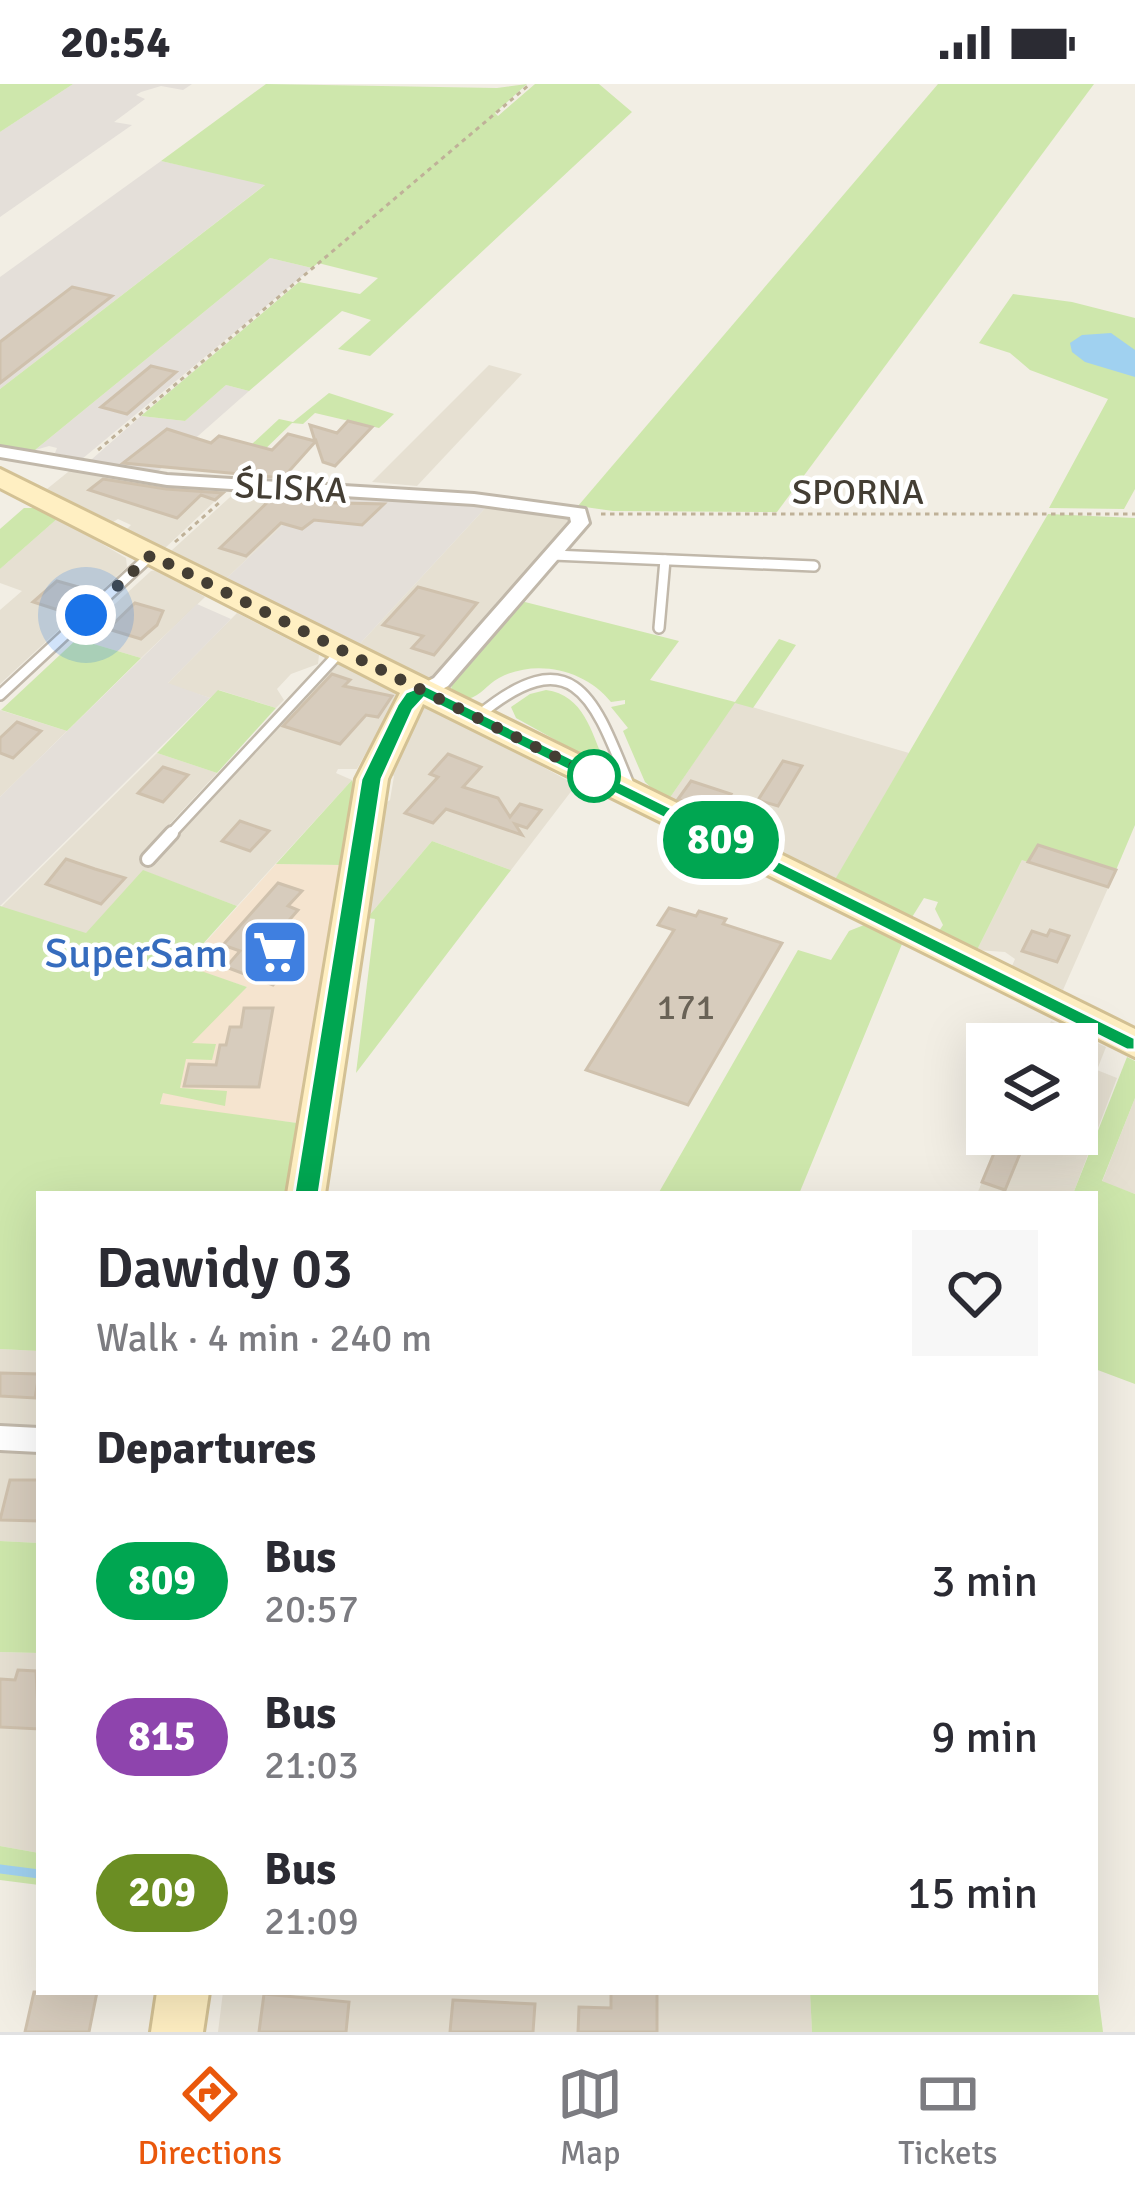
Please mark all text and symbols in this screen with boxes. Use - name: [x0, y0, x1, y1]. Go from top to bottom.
- text: 20:54: [60, 15, 170, 70]
- street label: ŚLISKA: [234, 463, 348, 514]
- street label: SPORNA: [792, 470, 924, 515]
- your location: [56, 585, 116, 645]
- unlabelled marker: [569, 751, 619, 801]
- line badge: 809: [652, 801, 790, 879]
- text: 809: [687, 814, 755, 865]
- supermarket icon: SuperSam: [240, 917, 310, 987]
- place label: SuperSam: [45, 928, 228, 979]
- house number: 171: [657, 985, 715, 1030]
- map controls: [966, 1023, 1098, 1155]
- button: layers: [966, 1023, 1098, 1155]
- button: heart: [912, 1230, 1038, 1356]
- text: Dawidy 03: [96, 1233, 353, 1304]
- text: Walk · 4 min · 240 m: [96, 1314, 432, 1362]
- text: Departures: [96, 1421, 316, 1476]
- text: Bus: [264, 1530, 336, 1585]
- text: 3 min: [931, 1554, 1038, 1609]
- text: 809: [128, 1555, 196, 1606]
- text: 20:57: [264, 1585, 359, 1633]
- text: Bus: [264, 1686, 336, 1741]
- text: 9 min: [931, 1710, 1038, 1765]
- text: 815: [128, 1711, 196, 1762]
- text: 21:03: [264, 1741, 359, 1789]
- text: Bus: [264, 1842, 336, 1897]
- text: 15 min: [907, 1866, 1038, 1921]
- text: 209: [128, 1867, 196, 1918]
- text: 21:09: [264, 1897, 359, 1945]
- tab: Directions: [138, 2061, 282, 2174]
- tab: Map: [557, 2061, 623, 2174]
- tab: Tickets: [898, 2061, 997, 2174]

